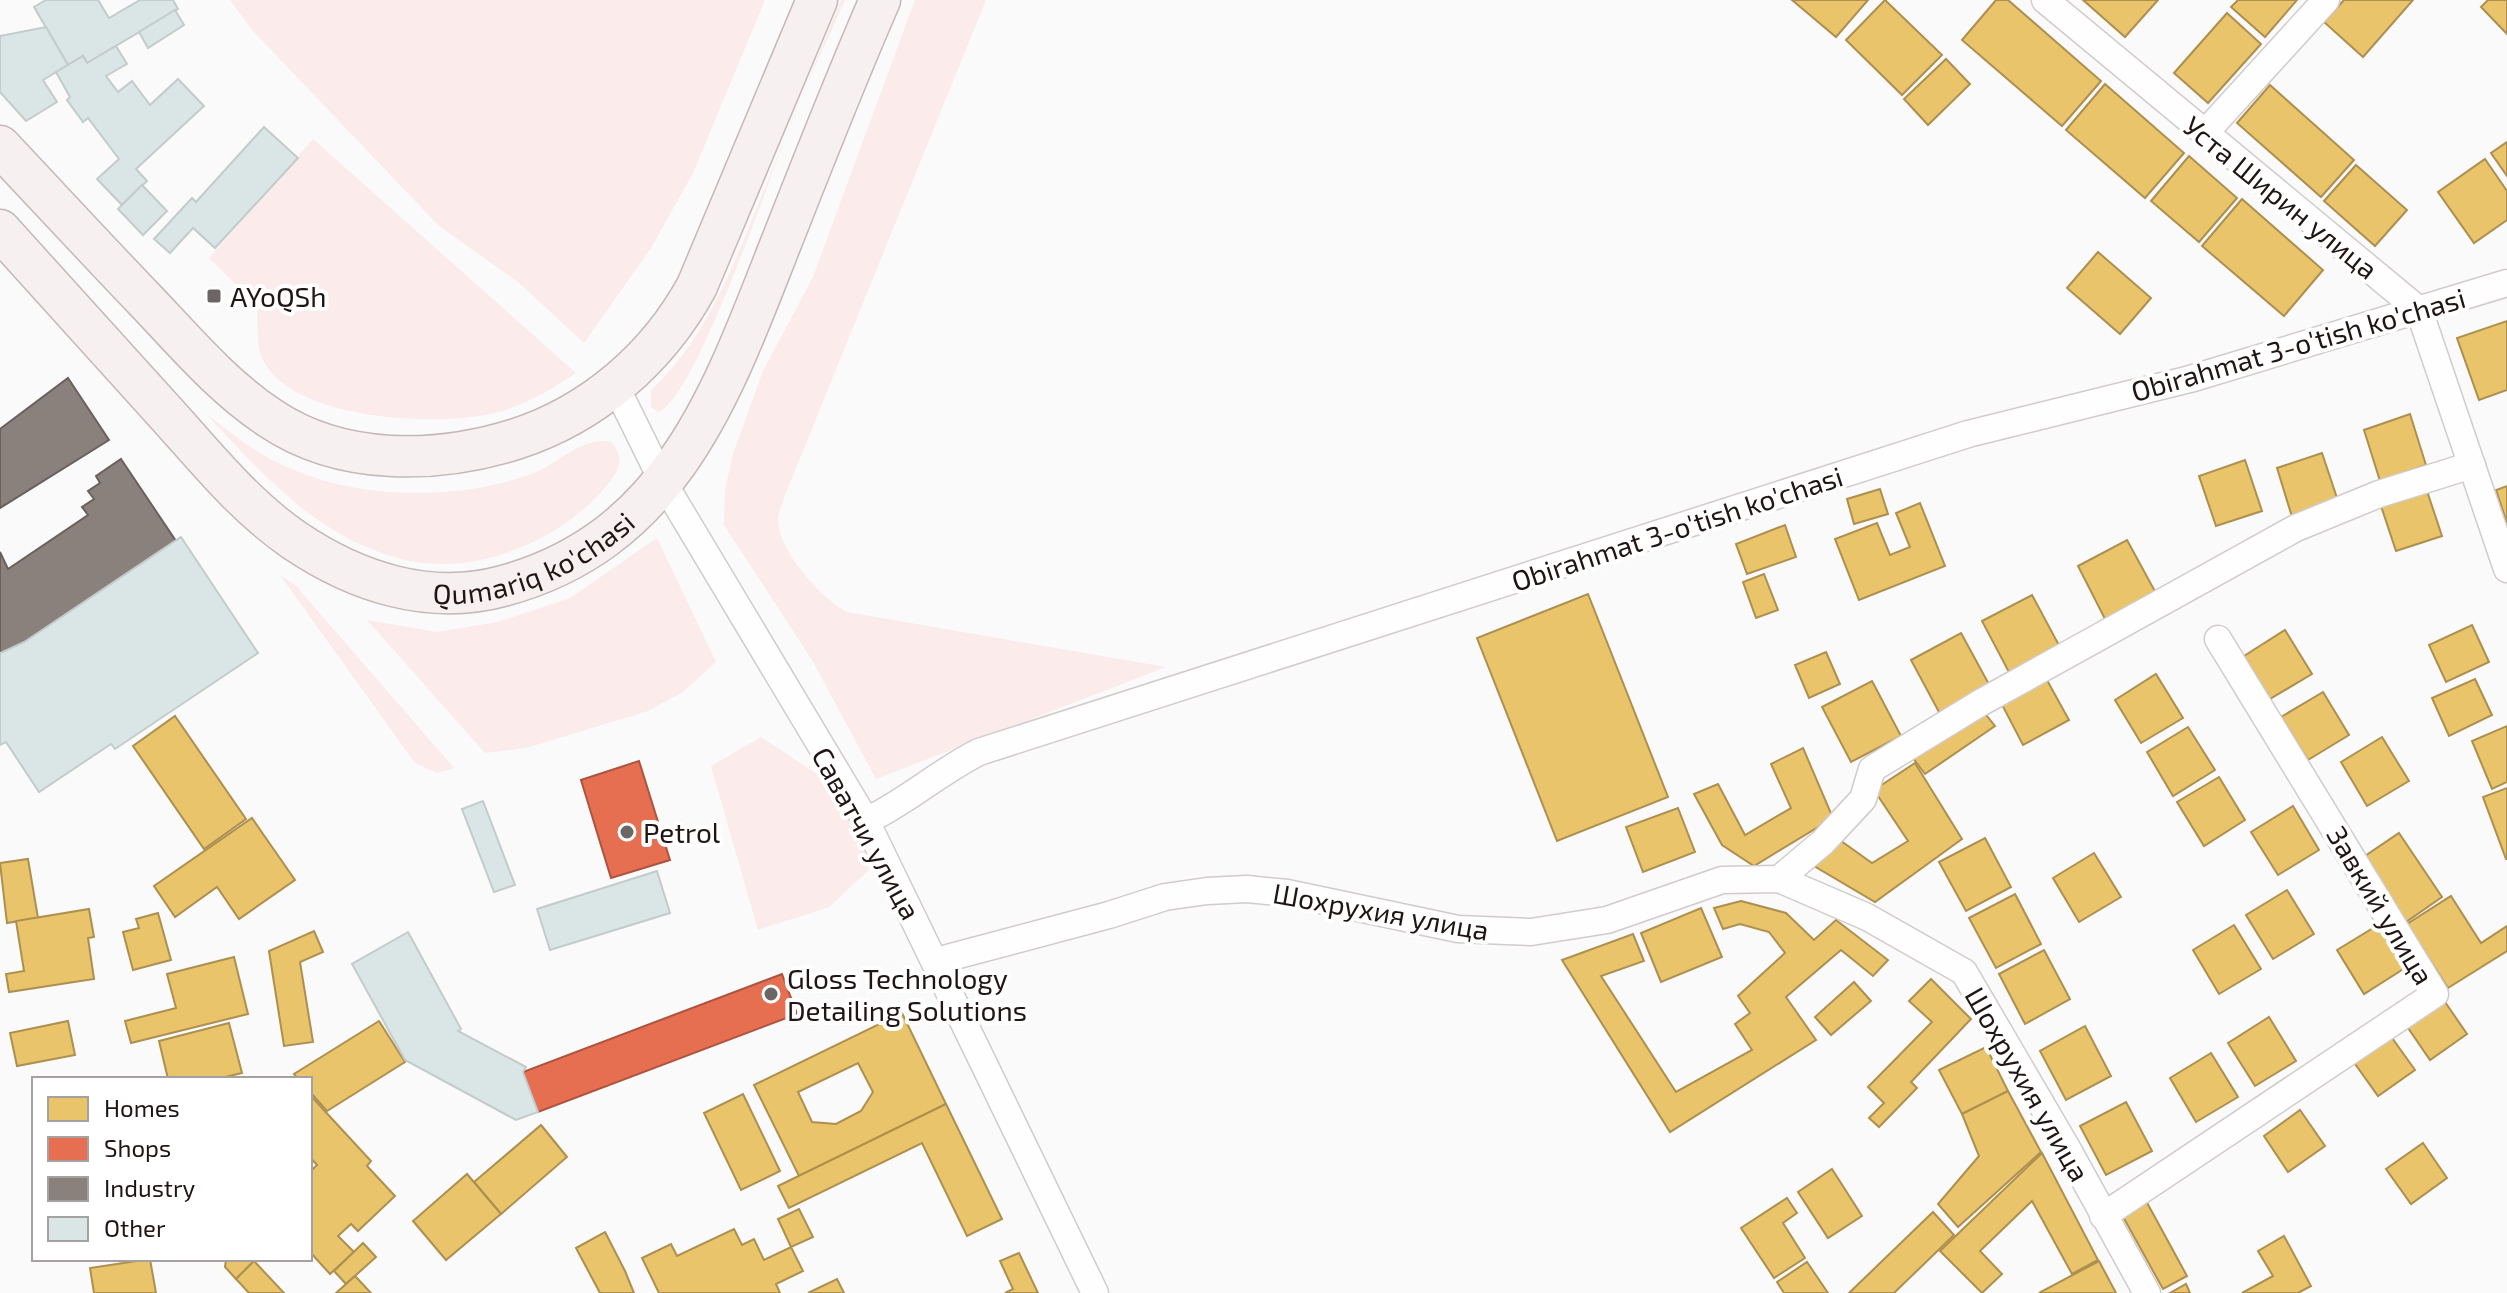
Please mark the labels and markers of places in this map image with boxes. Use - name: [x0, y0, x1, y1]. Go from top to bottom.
- place label: AYoQSh: [230, 279, 327, 313]
- marker: AYoQSh: [205, 287, 223, 305]
- place label: Petrol: [643, 815, 721, 849]
- marker: Petrol: [618, 823, 636, 841]
- place label: Gloss Technology Detailing Solutions: [787, 961, 1027, 1027]
- marker: Gloss Technology Detailing Solutions: [762, 985, 780, 1003]

